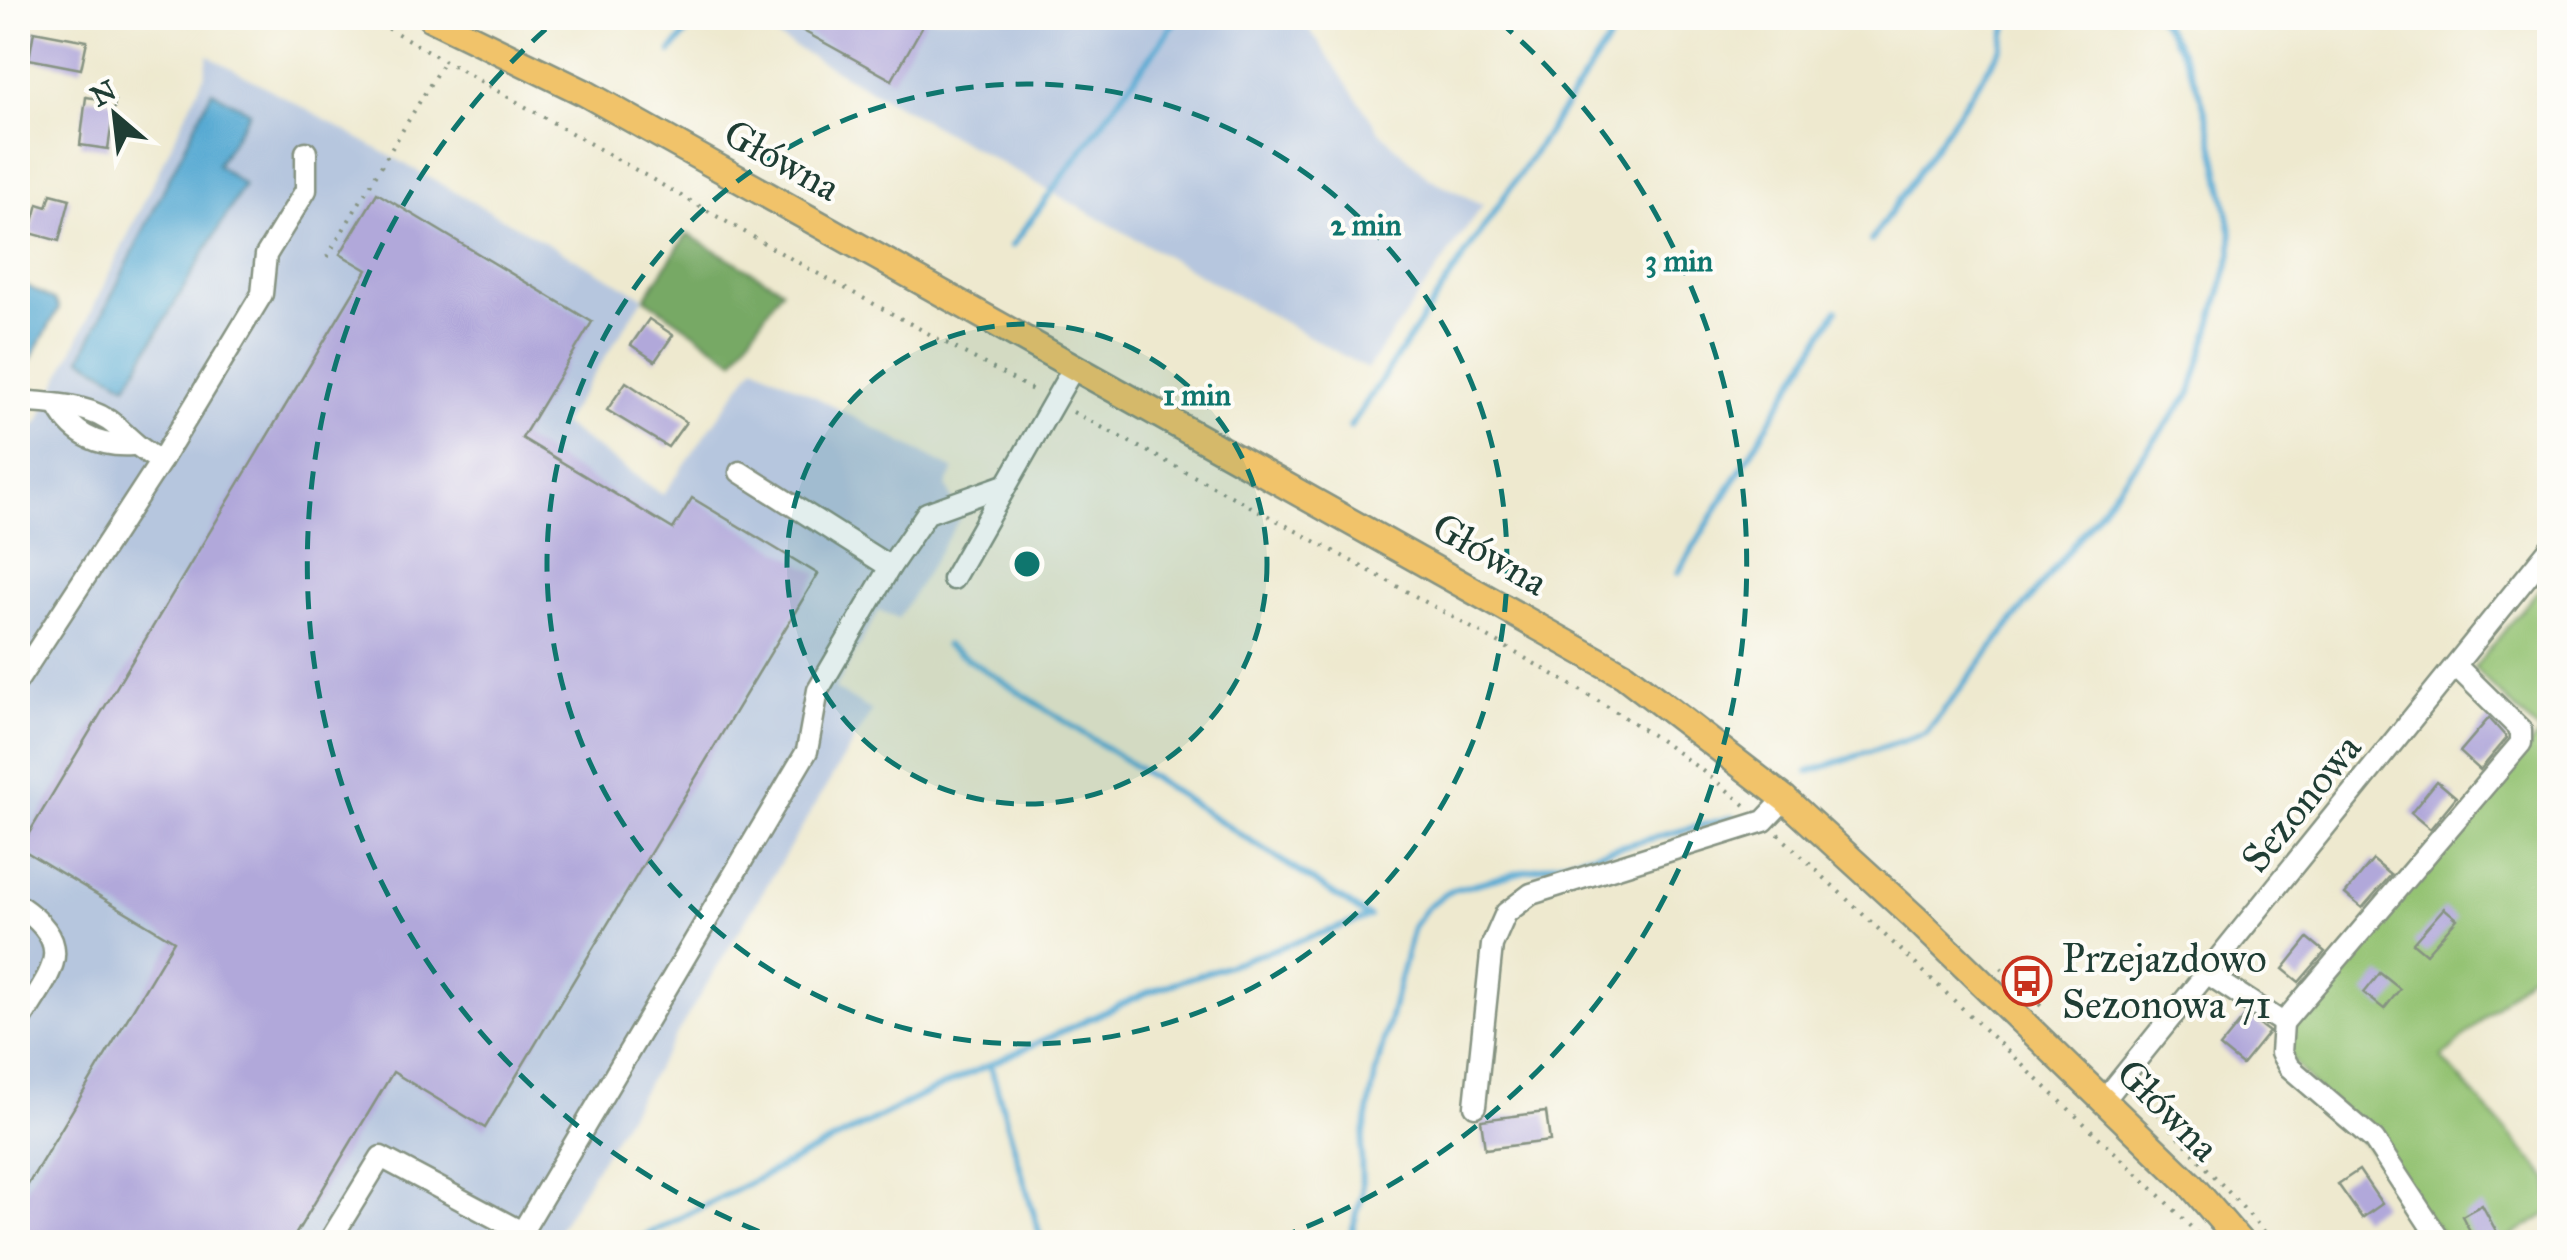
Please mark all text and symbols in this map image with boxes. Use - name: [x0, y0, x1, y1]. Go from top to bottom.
- north arrow: [65, 65, 165, 165]
- text: N: [85, 72, 122, 114]
- street label: Główna: [715, 108, 849, 212]
- text: 2 min: [1331, 207, 1402, 243]
- text: 3 min: [1645, 243, 1714, 279]
- text: 1 min: [1163, 377, 1232, 413]
- street label: Główna: [1424, 502, 1556, 607]
- centre of rings: [1009, 546, 1045, 582]
- street label: Sezonowa: [2230, 724, 2372, 882]
- place label: Przejazdowo Sezonowa 71: [2062, 934, 2271, 1029]
- bus stop icon: Przejazdowo Sezonowa 71: [2001, 955, 2053, 1007]
- street label: Główna: [2107, 1049, 2230, 1172]

